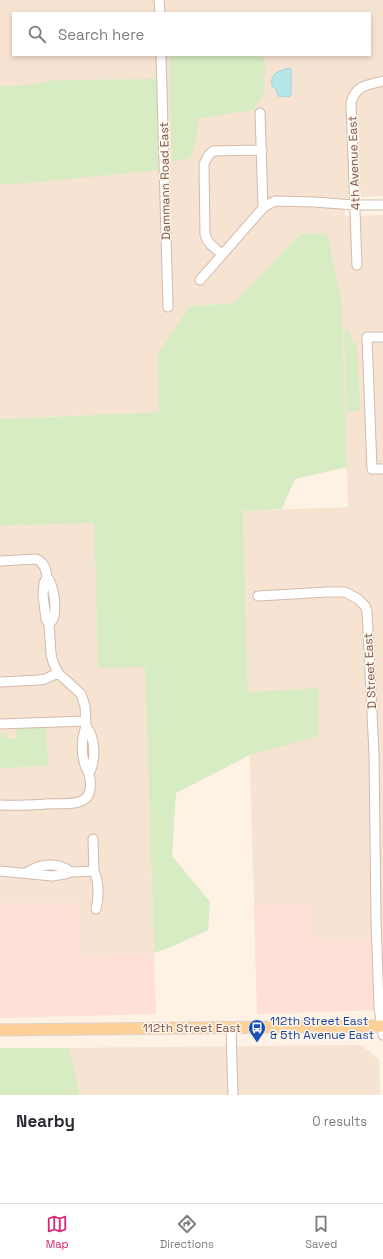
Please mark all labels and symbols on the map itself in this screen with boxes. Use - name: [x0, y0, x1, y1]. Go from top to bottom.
- street label: 4th Avenue East: [344, 116, 364, 210]
- street label: Dammann Road East: [156, 122, 174, 240]
- street label: D Street East: [360, 633, 380, 709]
- place label: 112th Street East & 5th Avenue East: [270, 1013, 374, 1043]
- bus stop icon: 112th Street East & 5th Avenue East: [247, 1018, 267, 1043]
- street label: 112th Street East: [143, 1020, 241, 1036]

